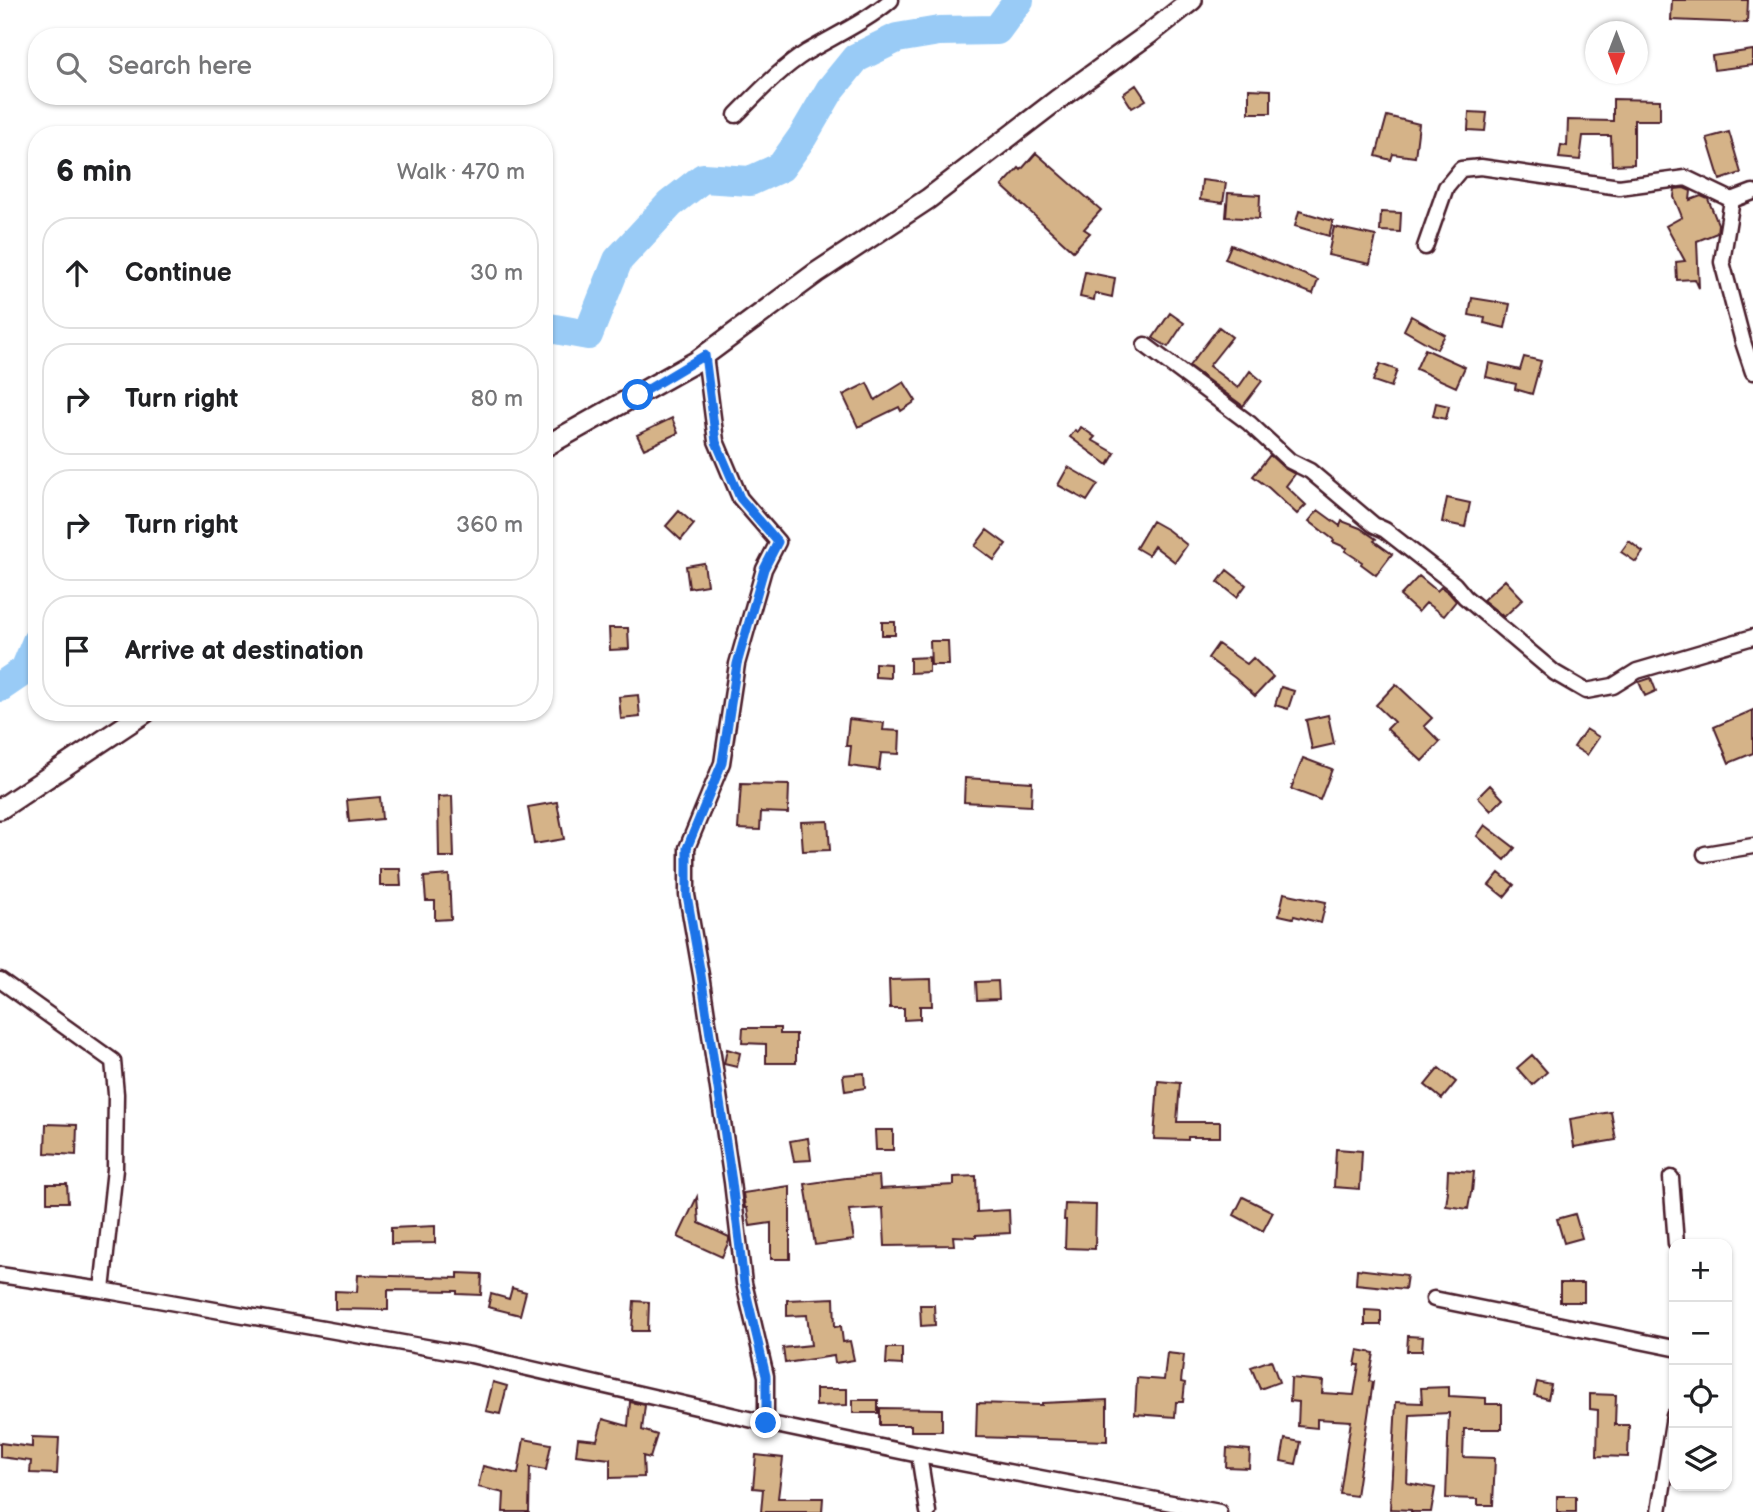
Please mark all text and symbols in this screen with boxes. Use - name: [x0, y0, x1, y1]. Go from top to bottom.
- north arrow: [1585, 21, 1648, 84]
- search box: [28, 28, 553, 105]
- icon: search: [52, 48, 90, 86]
- text: Search here: [108, 51, 252, 82]
- text: 6 min: [56, 154, 132, 190]
- text: Walk · 470 m: [397, 158, 525, 186]
- icon: ahead: [58, 254, 96, 292]
- text: Continue: [125, 258, 232, 289]
- text: 30 m: [470, 259, 523, 287]
- route start: [622, 379, 653, 410]
- icon: right: [58, 380, 96, 418]
- text: Turn right: [125, 384, 238, 415]
- text: 80 m: [471, 385, 523, 413]
- icon: right: [58, 506, 96, 544]
- text: Turn right: [125, 510, 238, 541]
- text: 360 m: [456, 511, 523, 539]
- icon: arrive: [58, 632, 96, 670]
- text: Arrive at destination: [125, 636, 364, 667]
- map controls: [1669, 1239, 1732, 1491]
- button: +: [1669, 1239, 1732, 1302]
- button: −: [1669, 1302, 1732, 1365]
- button: locate: [1669, 1365, 1732, 1428]
- route end: [750, 1407, 781, 1438]
- button: layers: [1669, 1428, 1732, 1491]

